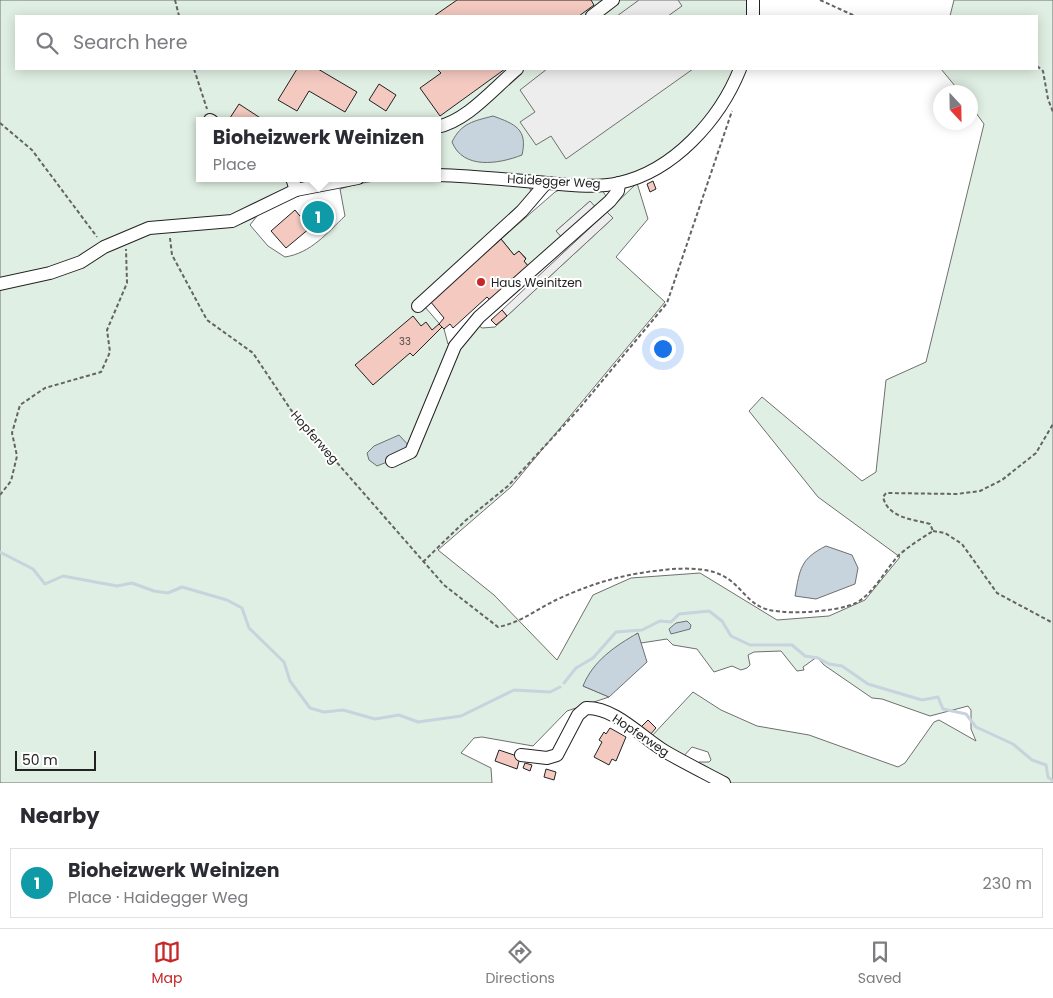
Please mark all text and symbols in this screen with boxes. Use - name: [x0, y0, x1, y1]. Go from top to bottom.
- search box: [15, 15, 1038, 70]
- icon: search: [33, 29, 61, 57]
- text: Search here: [73, 29, 187, 56]
- north arrow: [933, 85, 978, 130]
- popup: [196, 117, 441, 182]
- text: Bioheizwerk Weinizen: [213, 124, 424, 151]
- text: Place: [213, 153, 256, 176]
- street label: Haidegger Weg: [507, 170, 601, 192]
- pin: 1: [302, 198, 334, 236]
- place label: Haus Weinitzen: [491, 274, 582, 291]
- marker: Haus Weinitzen: [475, 276, 487, 288]
- house number: 33: [399, 334, 411, 349]
- your location: [650, 336, 676, 362]
- street label: Hopferweg: [287, 407, 343, 467]
- street label: Hopferweg: [609, 710, 673, 760]
- scale bar: [15, 748, 96, 771]
- text: 50 m: [22, 750, 58, 770]
- text: Nearby: [20, 801, 100, 830]
- text: Bioheizwerk Weinizen: [68, 857, 279, 884]
- text: 1: [34, 872, 40, 895]
- text: 230 m: [983, 872, 1032, 895]
- text: Place · Haidegger Weg: [68, 886, 248, 909]
- tab: Map: [151, 938, 182, 989]
- tab: Directions: [485, 938, 555, 989]
- tab: Saved: [858, 938, 902, 989]

